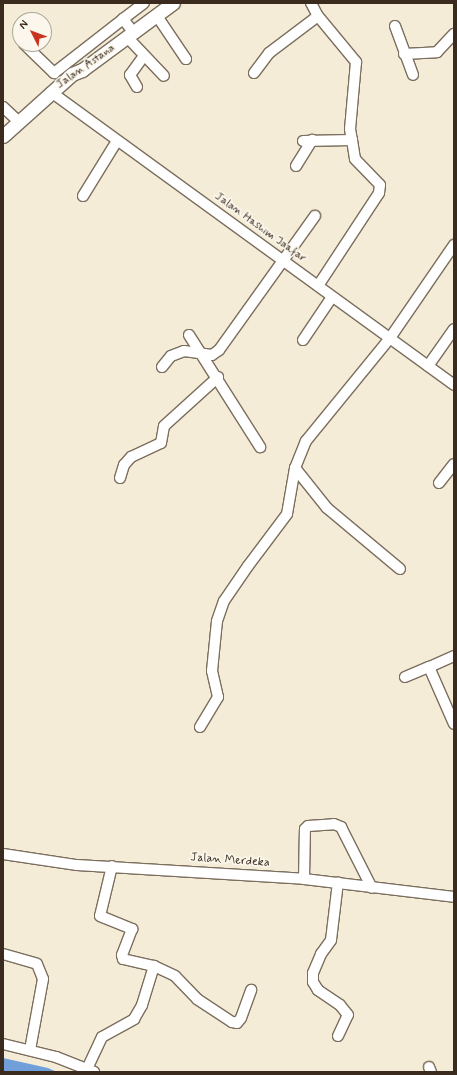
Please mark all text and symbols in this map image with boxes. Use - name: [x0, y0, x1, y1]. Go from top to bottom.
- north arrow: [12, 12, 52, 52]
- text: N: [16, 17, 31, 32]
- street label: Jalan Astana: [54, 41, 118, 93]
- street label: Jalan Hashim Jaafar: [211, 190, 309, 266]
- street label: Jalan Merdeka: [189, 851, 271, 871]

